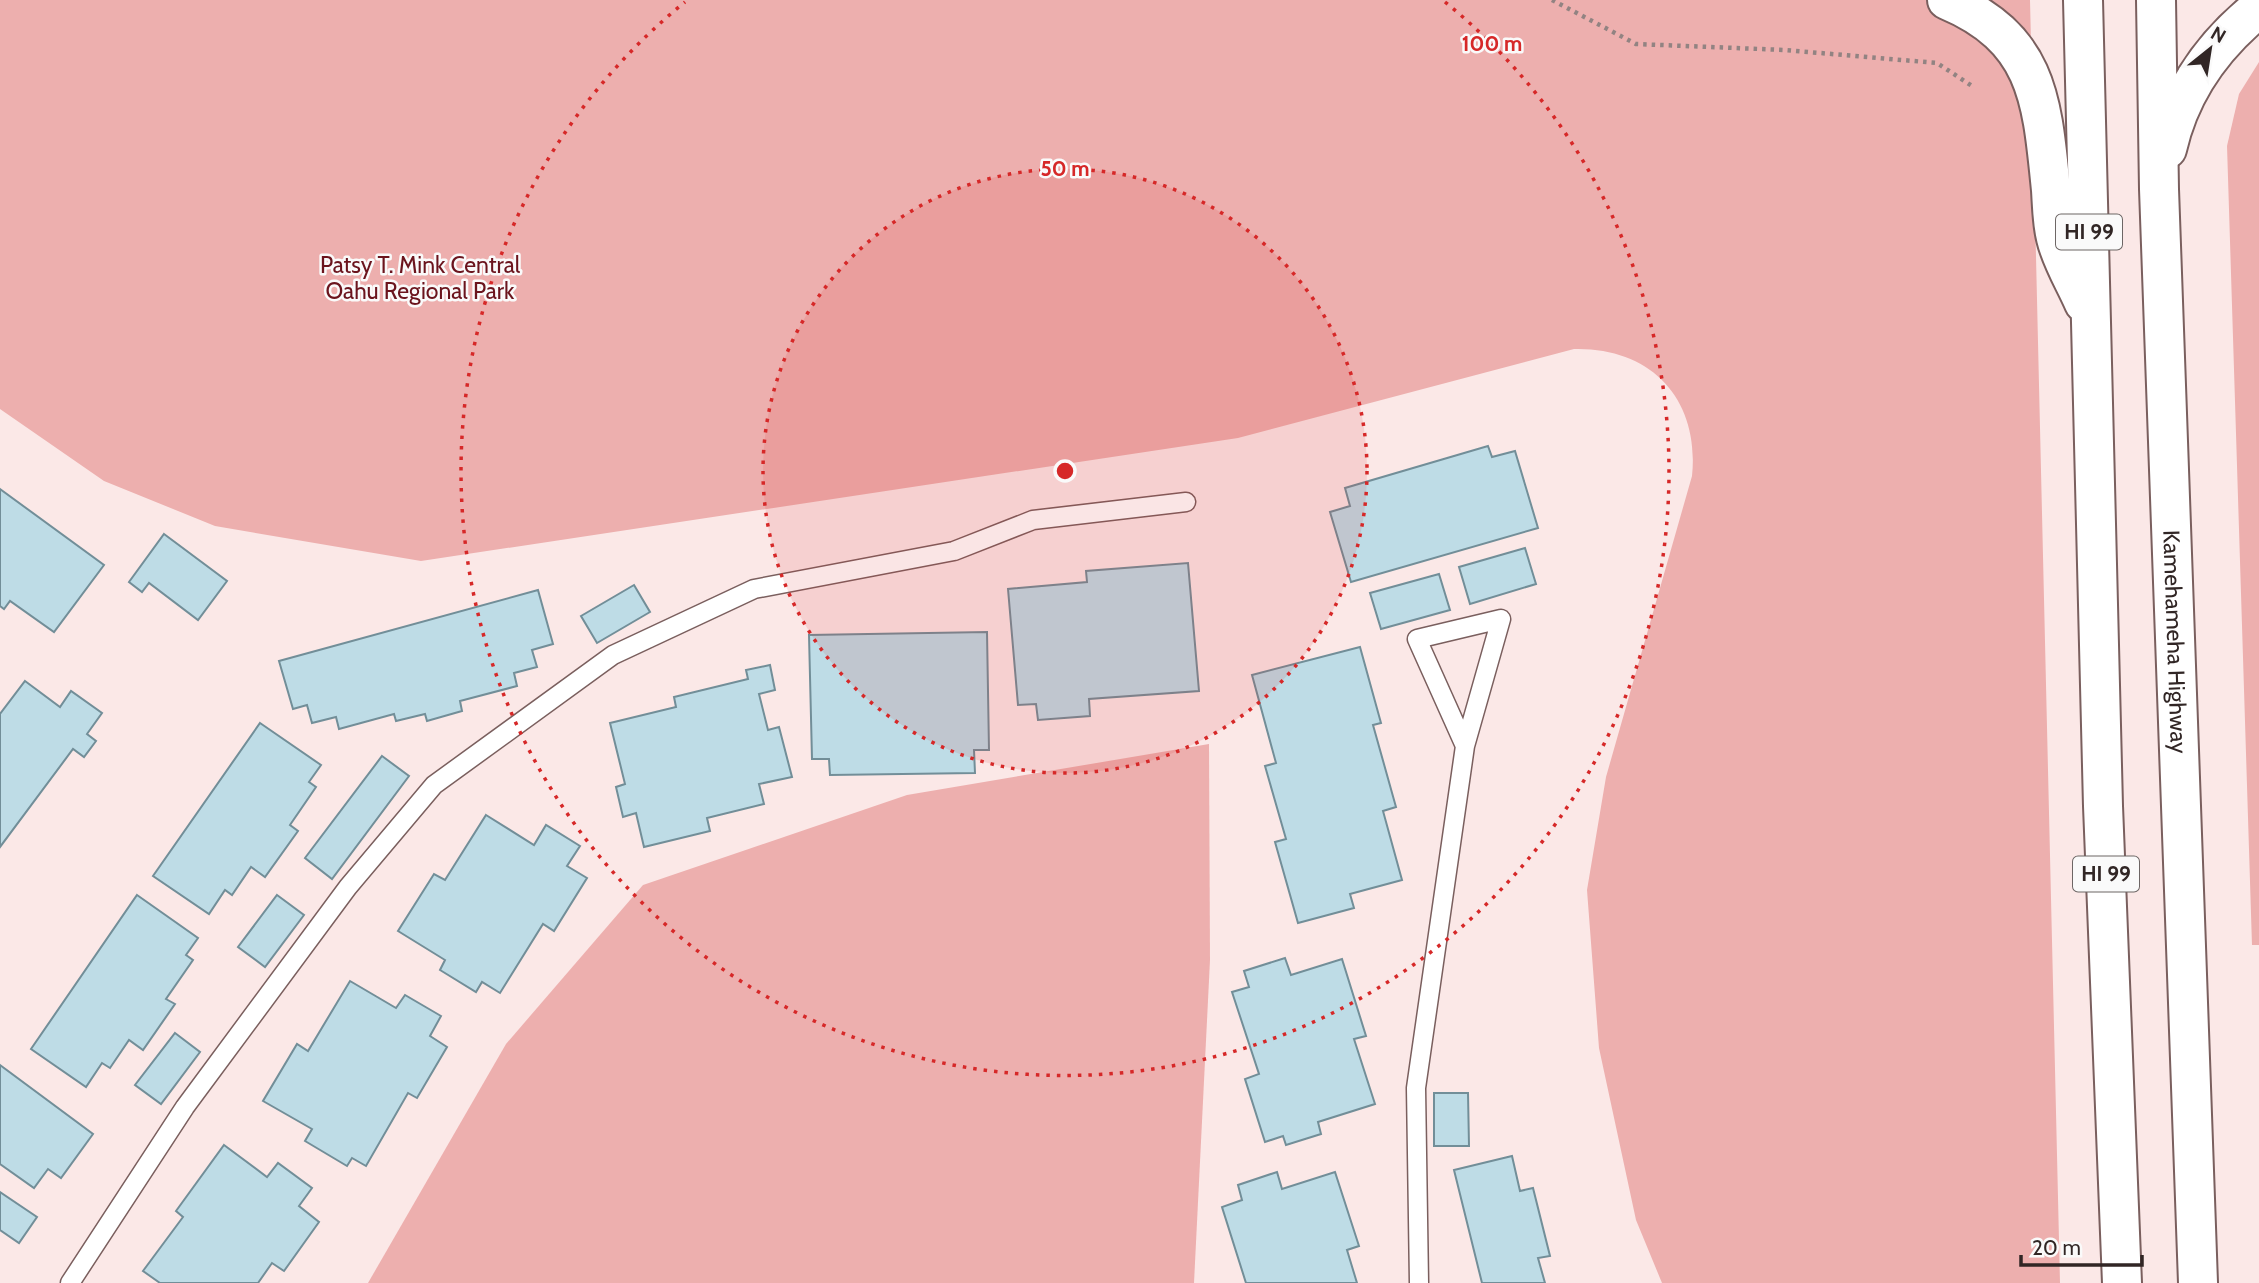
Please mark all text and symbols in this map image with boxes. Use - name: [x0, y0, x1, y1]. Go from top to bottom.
- north arrow: [2175, 14, 2245, 84]
- text: N: [2207, 21, 2230, 48]
- text: 100 m: [1462, 31, 1522, 56]
- text: 50 m: [1040, 156, 1090, 181]
- road number: HI 99: [2056, 215, 2122, 250]
- park label: Patsy T. Mink Central Oahu Regional Park: [320, 251, 521, 305]
- centre of rings: [1053, 459, 1077, 483]
- street label: Kamehameha Highway: [2157, 529, 2193, 754]
- road number: HI 99: [2073, 856, 2139, 892]
- scale bar: [2021, 1224, 2142, 1268]
- text: 20 m: [2032, 1235, 2081, 1260]

